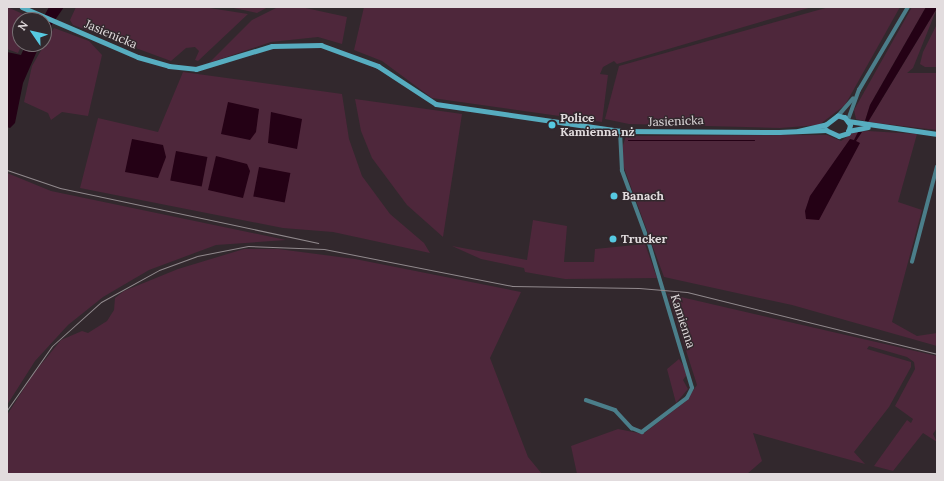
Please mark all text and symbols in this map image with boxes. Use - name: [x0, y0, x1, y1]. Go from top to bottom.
- north arrow: [12, 12, 52, 52]
- street label: Jasienicka: [83, 17, 139, 51]
- text: N: [15, 18, 31, 33]
- place label: Police Kamienna nż: [560, 111, 635, 139]
- street label: Jasienicka: [648, 113, 704, 129]
- marker: Police Kamienna nż: [547, 120, 557, 130]
- place label: Banach: [622, 189, 664, 203]
- marker: Banach: [609, 191, 619, 201]
- place label: Trucker: [621, 232, 667, 246]
- marker: Trucker: [608, 234, 618, 244]
- street label: Kamienna: [668, 292, 698, 350]

